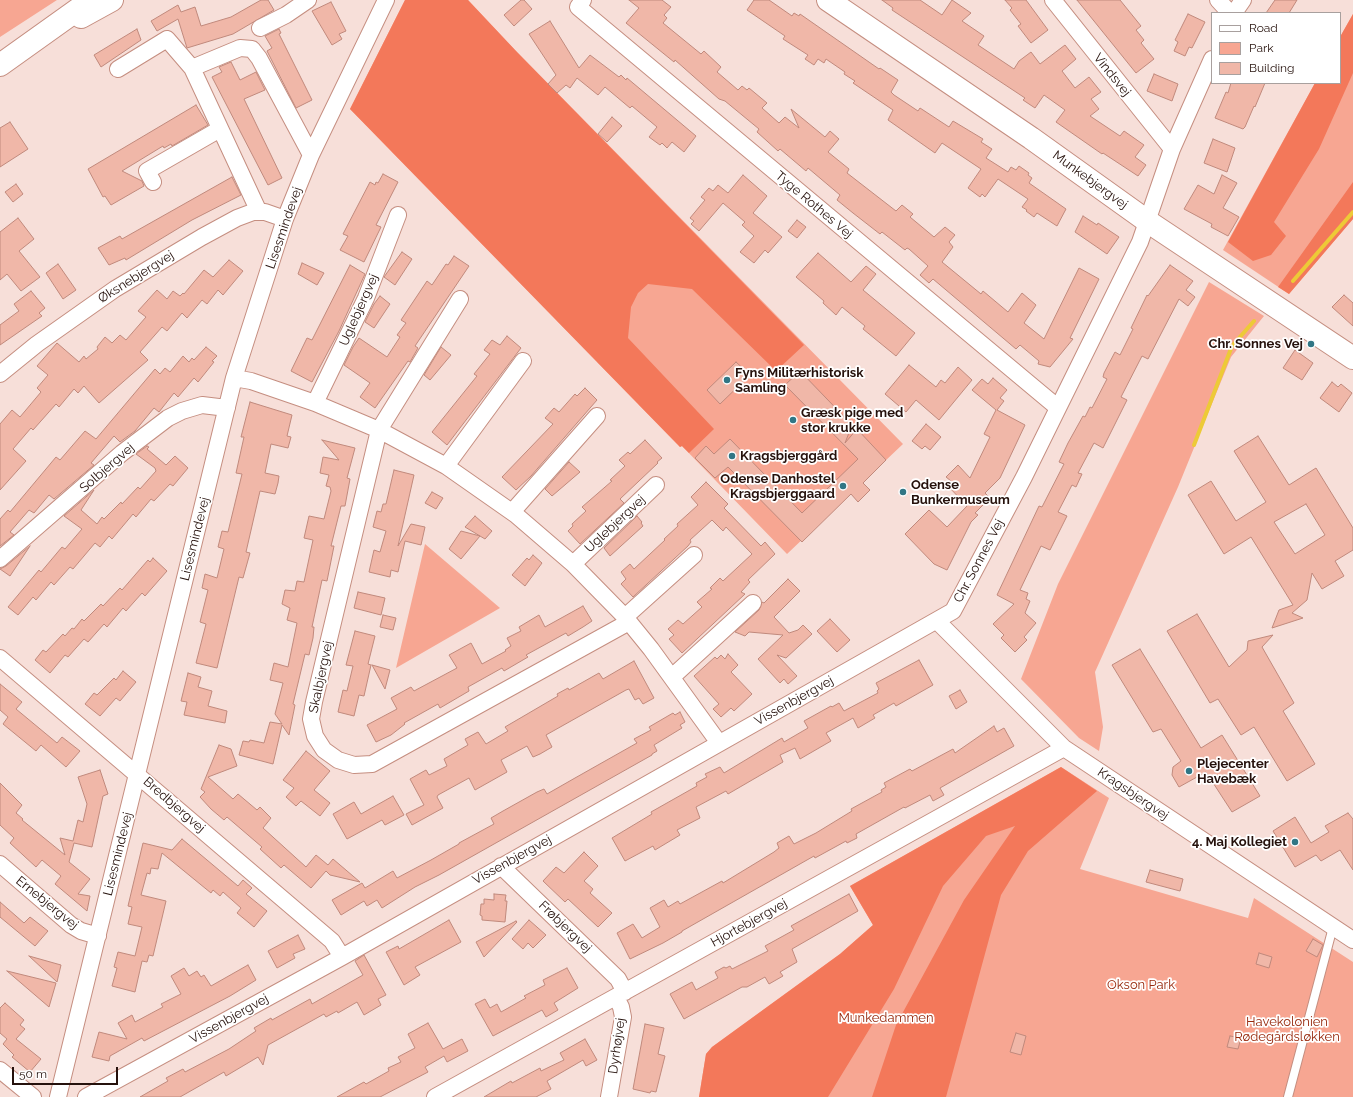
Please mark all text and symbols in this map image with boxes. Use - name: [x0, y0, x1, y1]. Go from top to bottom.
- legend: [1211, 12, 1341, 84]
- text: Road: [1249, 21, 1278, 35]
- text: Park: [1249, 41, 1274, 55]
- street label: Vindsvej: [1090, 50, 1134, 100]
- text: Building: [1249, 61, 1295, 75]
- street label: Munkebjergvej: [1049, 147, 1131, 213]
- street label: Tyge Rothes Vej: [772, 168, 856, 242]
- street label: Lisesmindevej: [263, 185, 305, 271]
- street label: Øksnebjergvej: [95, 247, 177, 307]
- street label: Uglebjergvej: [336, 272, 382, 348]
- place label: Chr. Sonnes Vej: [1208, 336, 1303, 352]
- marker: Chr. Sonnes Vej: [1306, 339, 1316, 349]
- place label: Fyns Militærhistorisk Samling: [735, 365, 863, 396]
- marker: Fyns Militærhistorisk Samling: [722, 375, 732, 385]
- place label: Græsk pige med stor krukke: [801, 405, 903, 436]
- marker: Græsk pige med stor krukke: [788, 415, 798, 425]
- street label: Solbjergvej: [76, 440, 138, 496]
- place label: Kragsbjerggård: [740, 448, 838, 464]
- marker: Kragsbjerggård: [727, 451, 737, 461]
- place label: Odense Danhostel Kragsbjerggaard: [720, 471, 835, 502]
- place label: Odense Bunkermuseum: [911, 477, 1010, 508]
- marker: Odense Danhostel Kragsbjerggaard: [838, 481, 848, 491]
- marker: Odense Bunkermuseum: [898, 487, 908, 497]
- street label: Uglebjergvej: [581, 492, 649, 556]
- street label: Lisesmindevej: [177, 496, 213, 582]
- street label: Chr. Sonnes Vej: [950, 517, 1008, 605]
- street label: Skalbjergvej: [306, 639, 336, 715]
- street label: Vissenbjergvej: [752, 673, 836, 729]
- place label: Plejecenter Havebæk: [1197, 756, 1269, 787]
- street label: Kragsbjergvej: [1094, 764, 1172, 824]
- marker: Plejecenter Havebæk: [1184, 766, 1194, 776]
- street label: Bredbjergvej: [140, 774, 208, 836]
- street label: Lisesmindevej: [100, 811, 136, 897]
- street label: Vissenbjergvej: [470, 832, 554, 888]
- place label: 4. Maj Kollegiet: [1192, 834, 1287, 850]
- marker: 4. Maj Kollegiet: [1290, 837, 1300, 847]
- street label: Ernebjergvej: [13, 873, 81, 933]
- street label: Hjortebjergvej: [708, 896, 790, 950]
- street label: Frøbjergvej: [535, 898, 595, 956]
- park label: Okson Park: [1107, 977, 1175, 993]
- street label: Vissenbjergvej: [187, 991, 271, 1047]
- park label: Munkedammen: [838, 1010, 934, 1026]
- park label: Havekolonien Rødegårdsløkken: [1234, 1014, 1340, 1045]
- street label: Dyrhøjvej: [605, 1017, 629, 1075]
- scale bar: [14, 1059, 120, 1085]
- text: 50 m: [19, 1067, 47, 1081]

